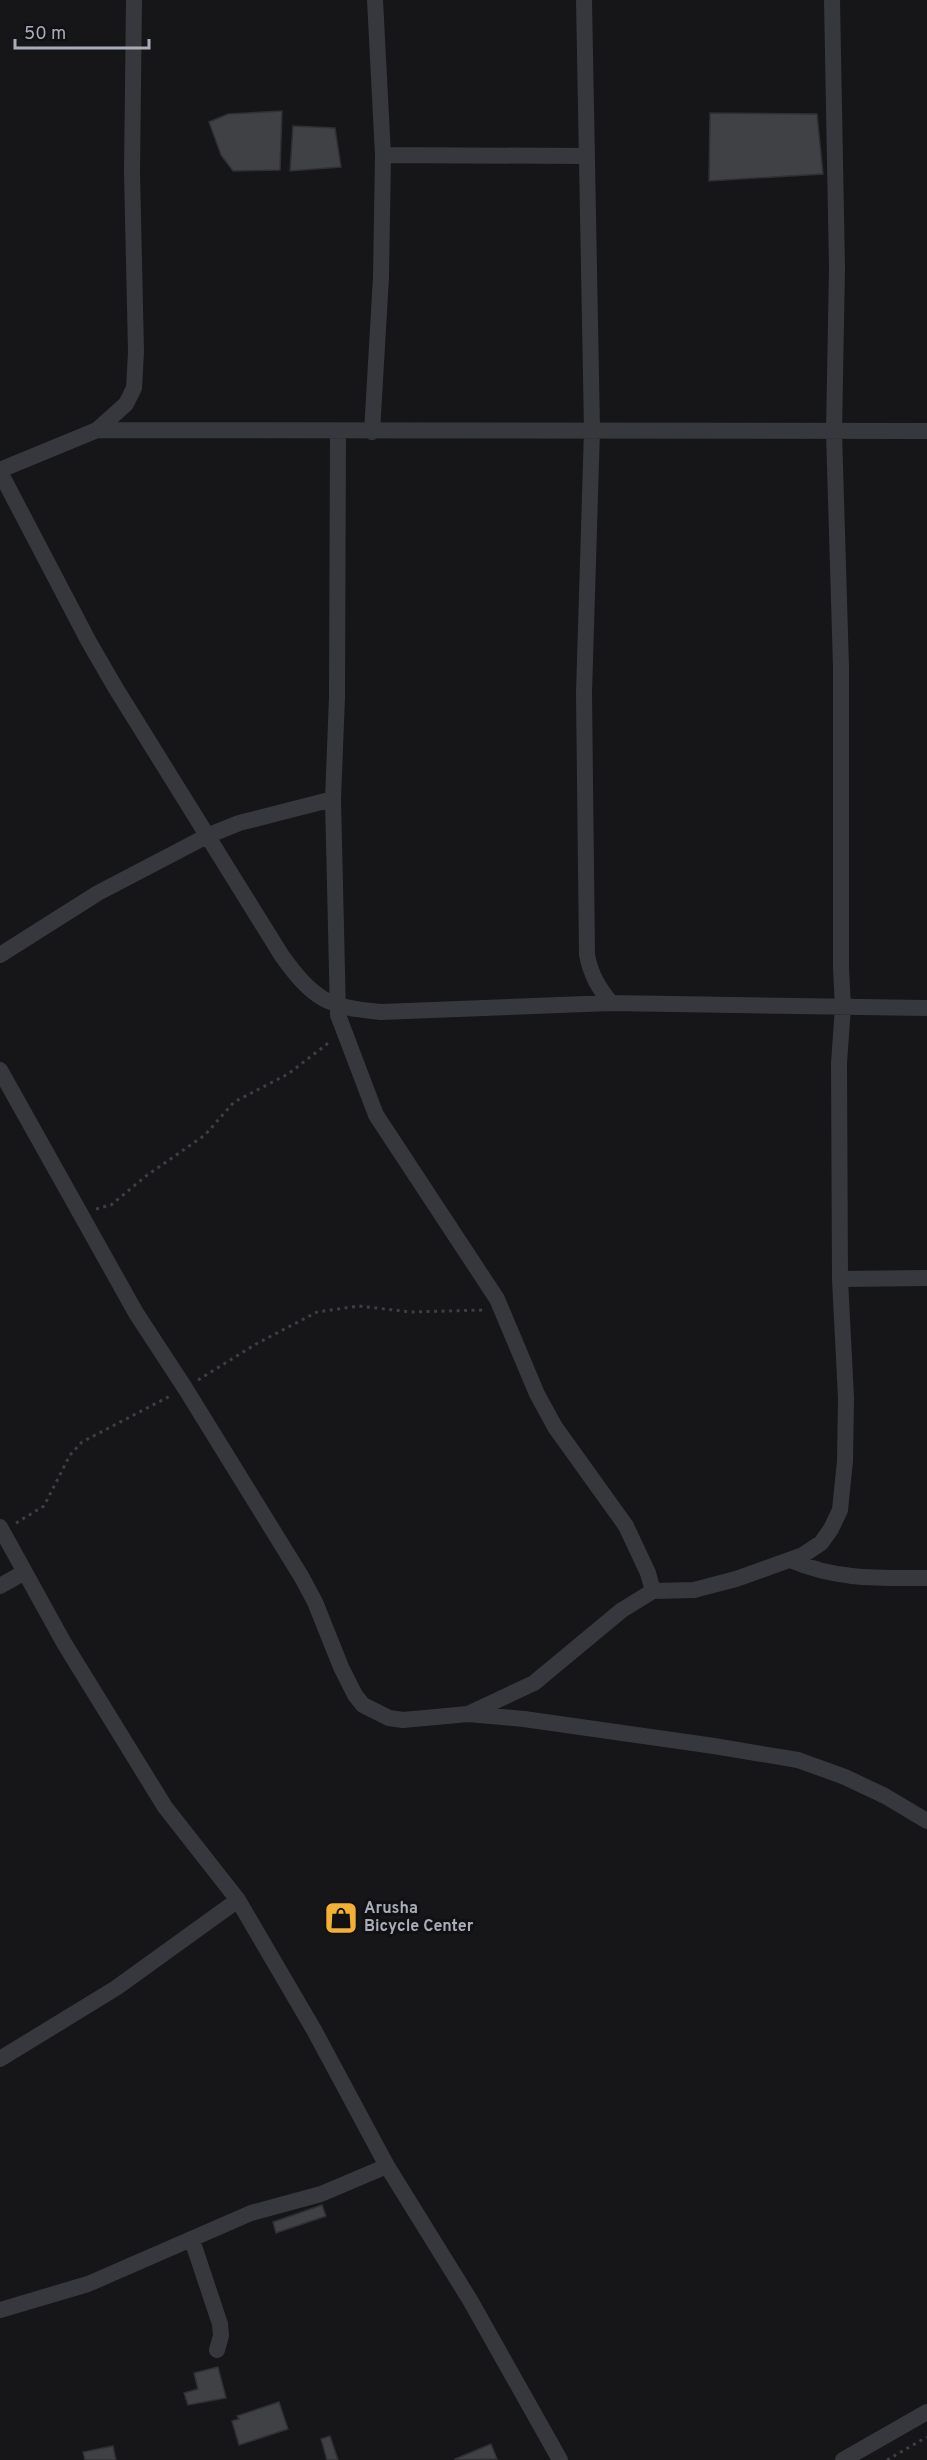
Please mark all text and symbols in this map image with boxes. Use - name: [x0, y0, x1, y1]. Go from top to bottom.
- scale bar: [15, 12, 148, 50]
- text: 50 m: [24, 23, 66, 46]
- place label: Arusha Bicycle Center: [364, 1899, 474, 1937]
- shop icon: Arusha Bicycle Center: [323, 1900, 359, 1936]

